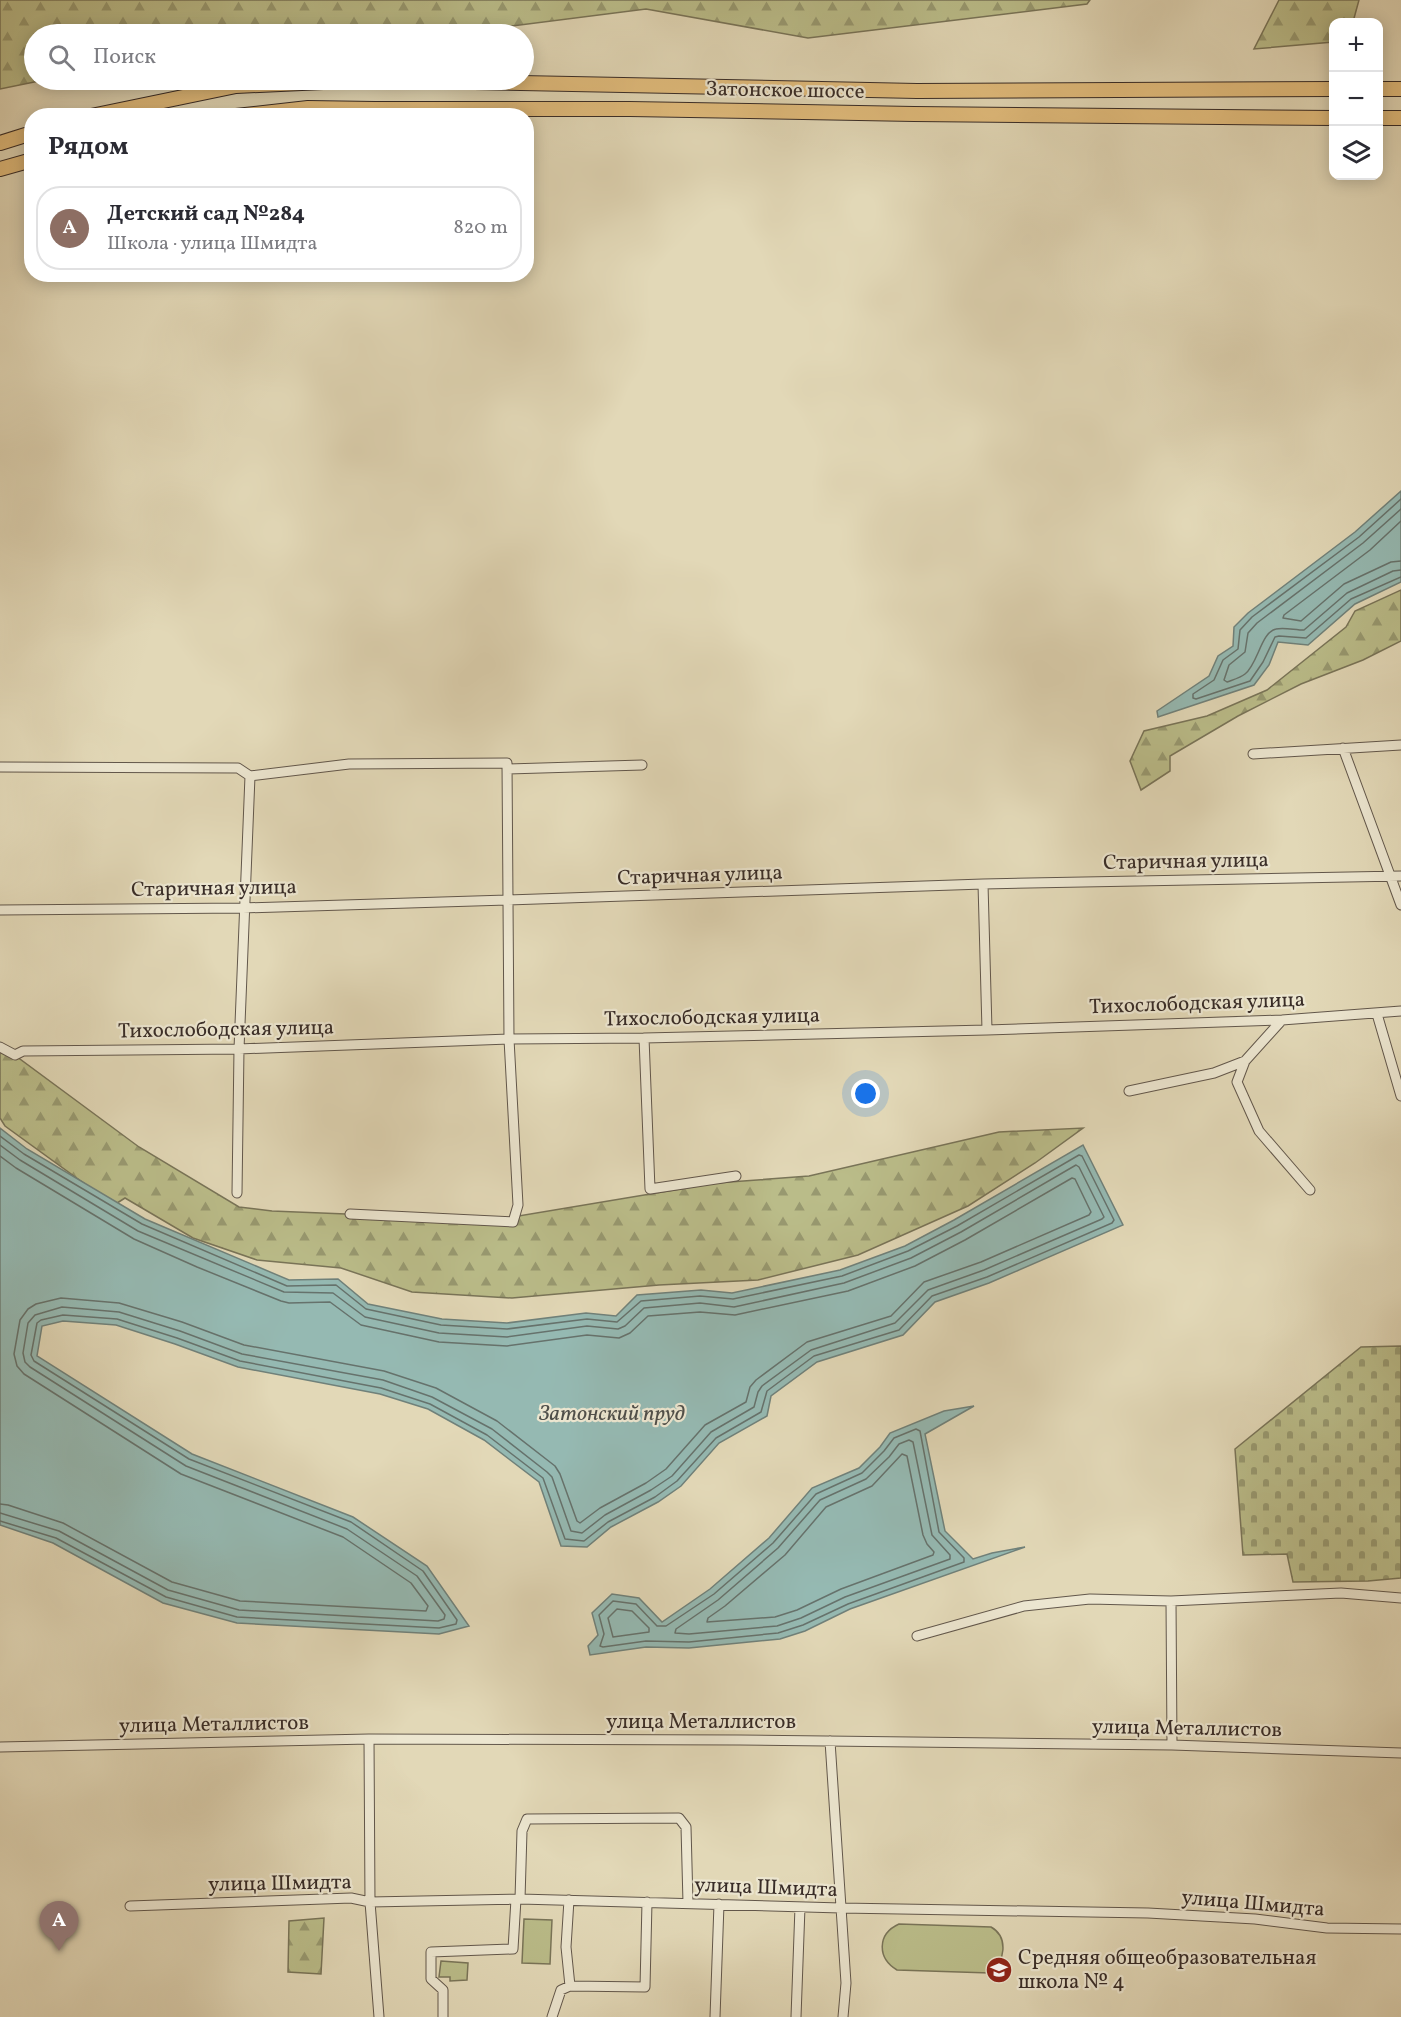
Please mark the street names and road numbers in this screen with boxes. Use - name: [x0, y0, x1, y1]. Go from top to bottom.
- street label: Затонское шоссе: [705, 75, 865, 107]
- street label: Старичная улица: [1103, 846, 1269, 878]
- street label: Старичная улица: [617, 859, 783, 893]
- street label: Старичная улица: [131, 873, 297, 905]
- street label: Тихослободская улица: [1088, 986, 1306, 1022]
- street label: Тихослободская улица: [604, 1002, 820, 1034]
- street label: Тихослободская улица: [118, 1014, 334, 1046]
- street label: улица Металлистов: [606, 1708, 796, 1737]
- street label: улица Металлистов: [119, 1709, 309, 1741]
- street label: улица Металлистов: [1092, 1713, 1282, 1745]
- street label: улица Шмидта: [208, 1868, 352, 1900]
- street label: улица Шмидта: [694, 1871, 838, 1905]
- street label: улица Шмидта: [1180, 1883, 1326, 1925]

